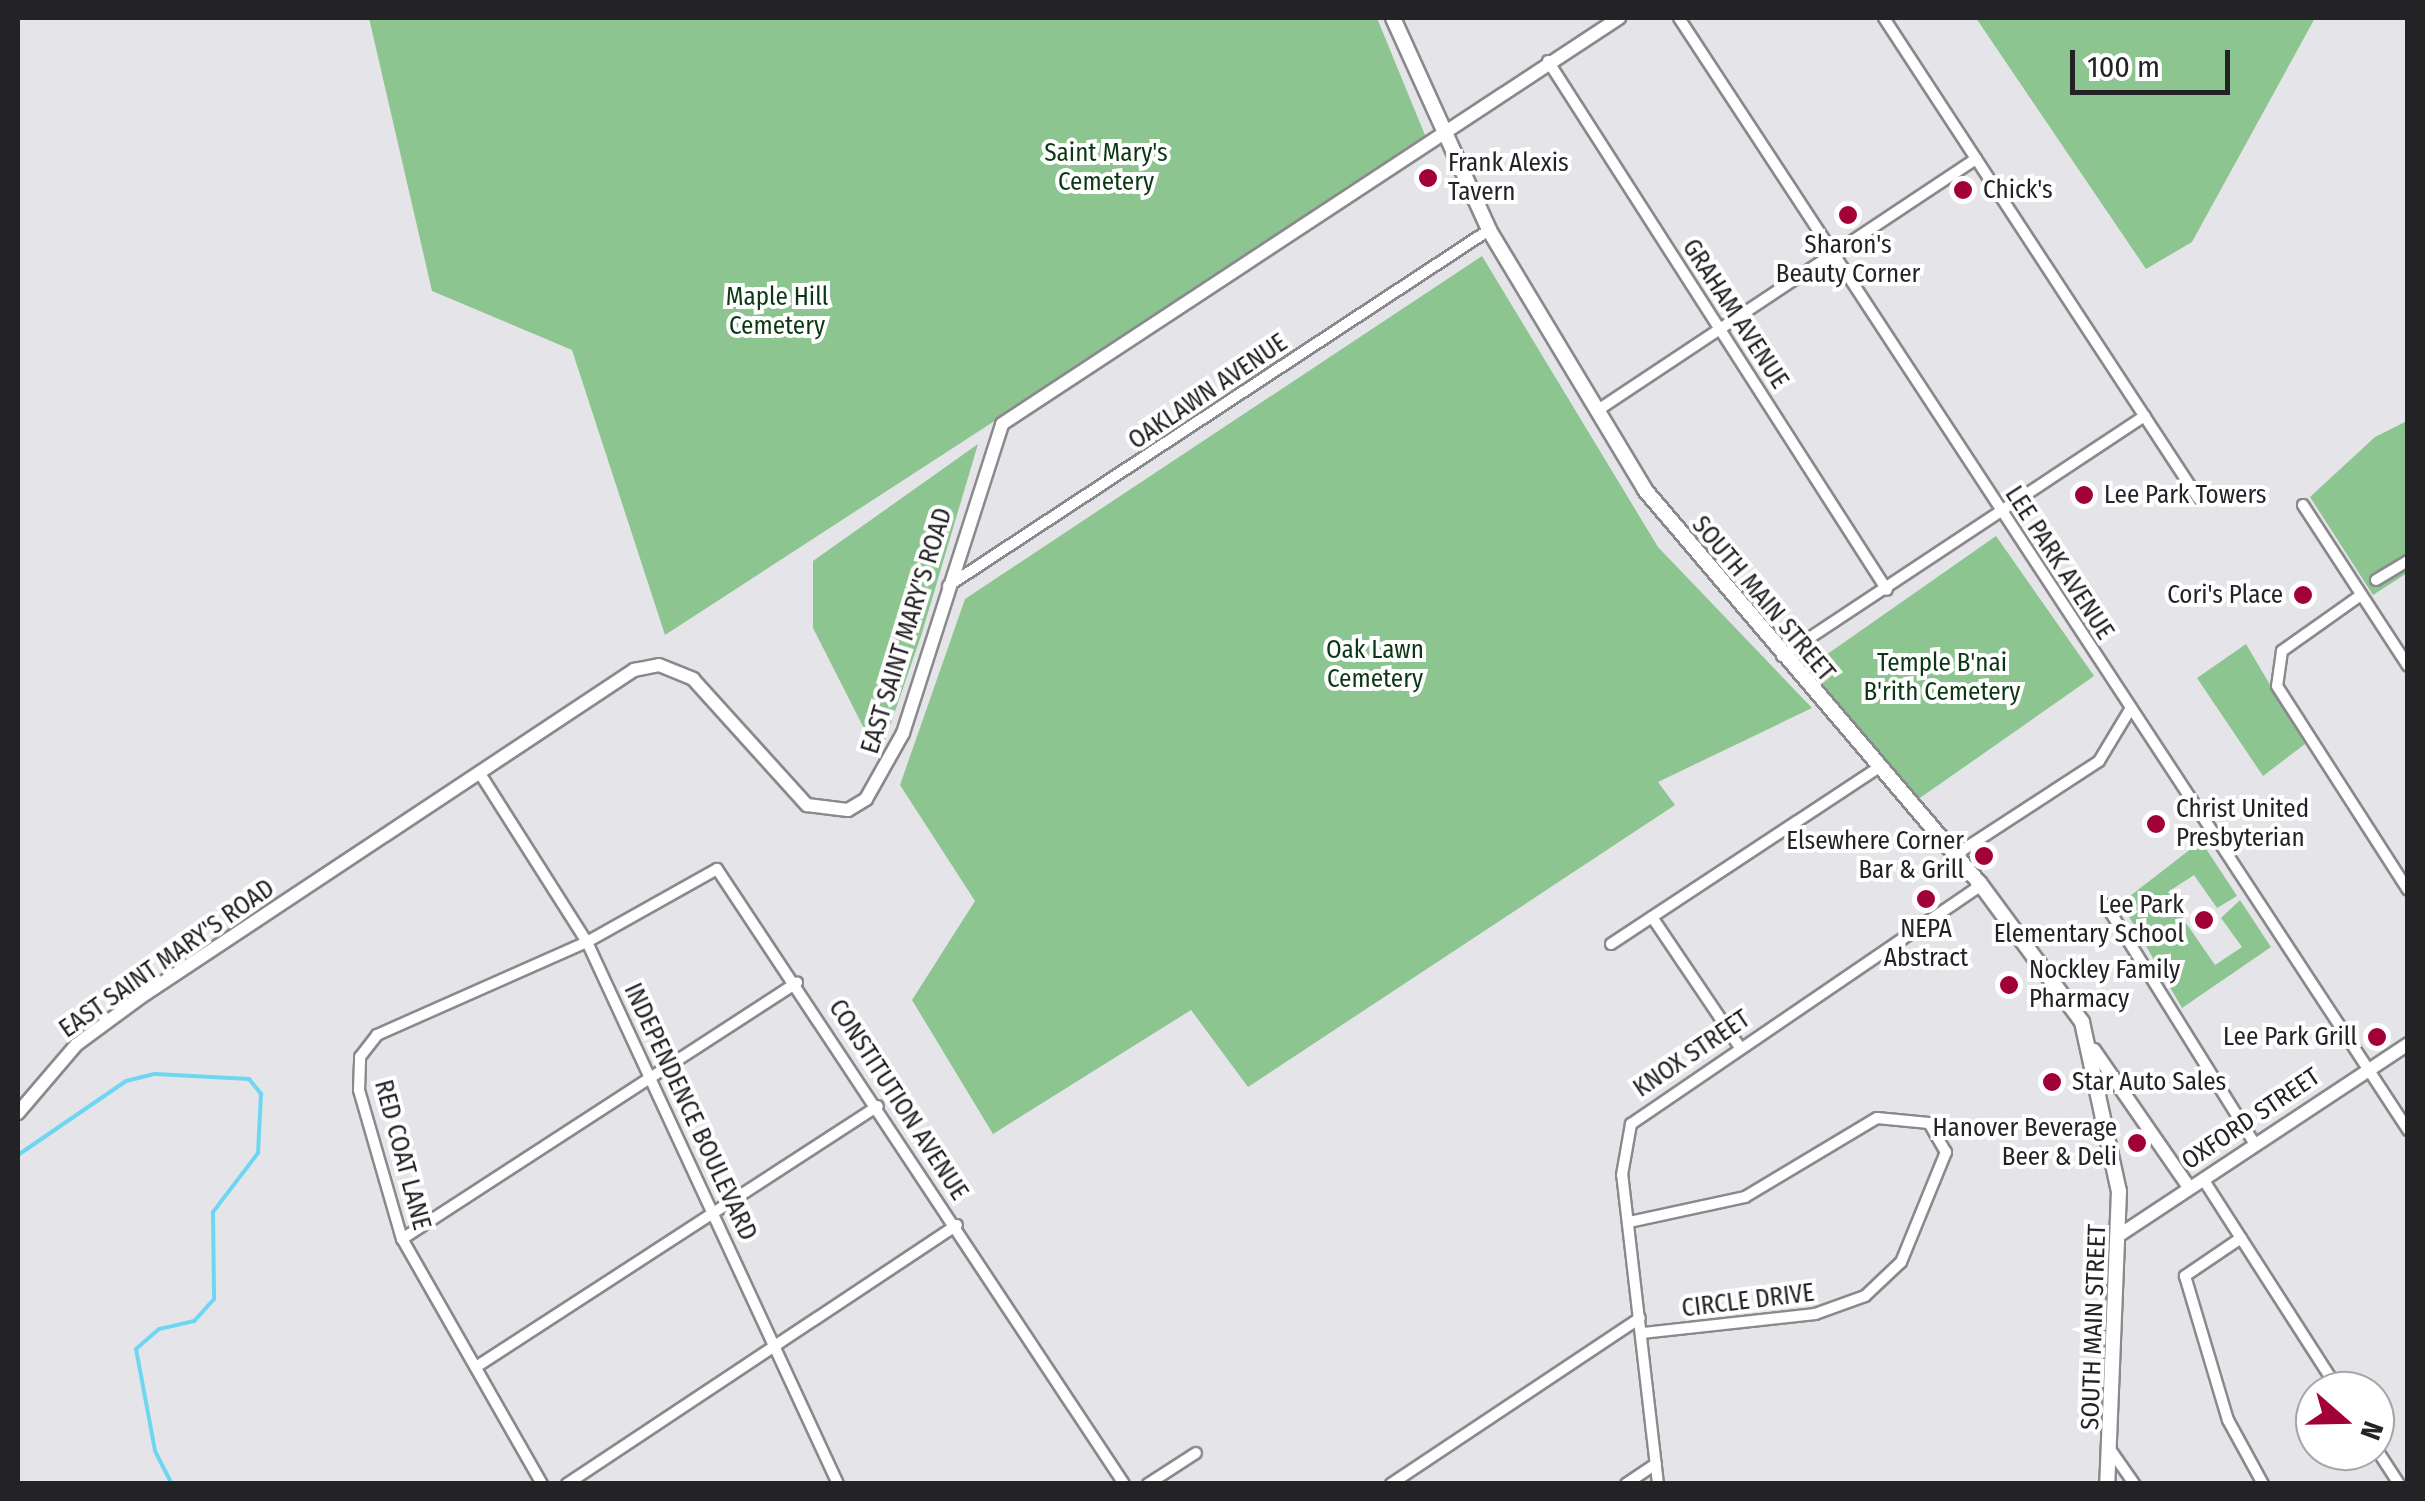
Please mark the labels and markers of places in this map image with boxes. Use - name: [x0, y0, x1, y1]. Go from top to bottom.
- place label: Frank Alexis Tavern: [1448, 149, 1569, 208]
- marker: Frank Alexis Tavern: [1417, 167, 1439, 189]
- place label: Chick's: [1983, 175, 2053, 205]
- marker: Chick's: [1952, 179, 1974, 201]
- marker: Sharon's Beauty Corner: [1837, 204, 1859, 226]
- place label: Sharon's Beauty Corner: [1776, 231, 1920, 290]
- place label: Lee Park Towers: [2104, 480, 2266, 510]
- marker: Lee Park Towers: [2073, 484, 2095, 506]
- place label: Cori's Place: [2167, 580, 2283, 610]
- marker: Cori's Place: [2292, 584, 2314, 606]
- place label: Christ United Presbyterian: [2176, 795, 2309, 854]
- marker: Christ United Presbyterian: [2145, 813, 2167, 835]
- place label: Elsewhere Corner Bar & Grill: [1786, 827, 1964, 886]
- marker: Elsewhere Corner Bar & Grill: [1973, 845, 1995, 867]
- marker: NEPA Abstract: [1915, 888, 1937, 910]
- place label: Lee Park Elementary School: [1994, 891, 2184, 950]
- marker: Lee Park Elementary School: [2193, 909, 2215, 931]
- place label: NEPA Abstract: [1884, 915, 1968, 974]
- place label: Nockley Family Pharmacy: [2029, 956, 2180, 1015]
- marker: Nockley Family Pharmacy: [1998, 974, 2020, 996]
- place label: Lee Park Grill: [2223, 1022, 2357, 1052]
- marker: Lee Park Grill: [2366, 1026, 2388, 1048]
- place label: Star Auto Sales: [2072, 1067, 2226, 1097]
- marker: Star Auto Sales: [2041, 1071, 2063, 1093]
- place label: Hanover Beverage Beer & Deli: [1932, 1114, 2117, 1173]
- marker: Hanover Beverage Beer & Deli: [2126, 1132, 2148, 1154]

